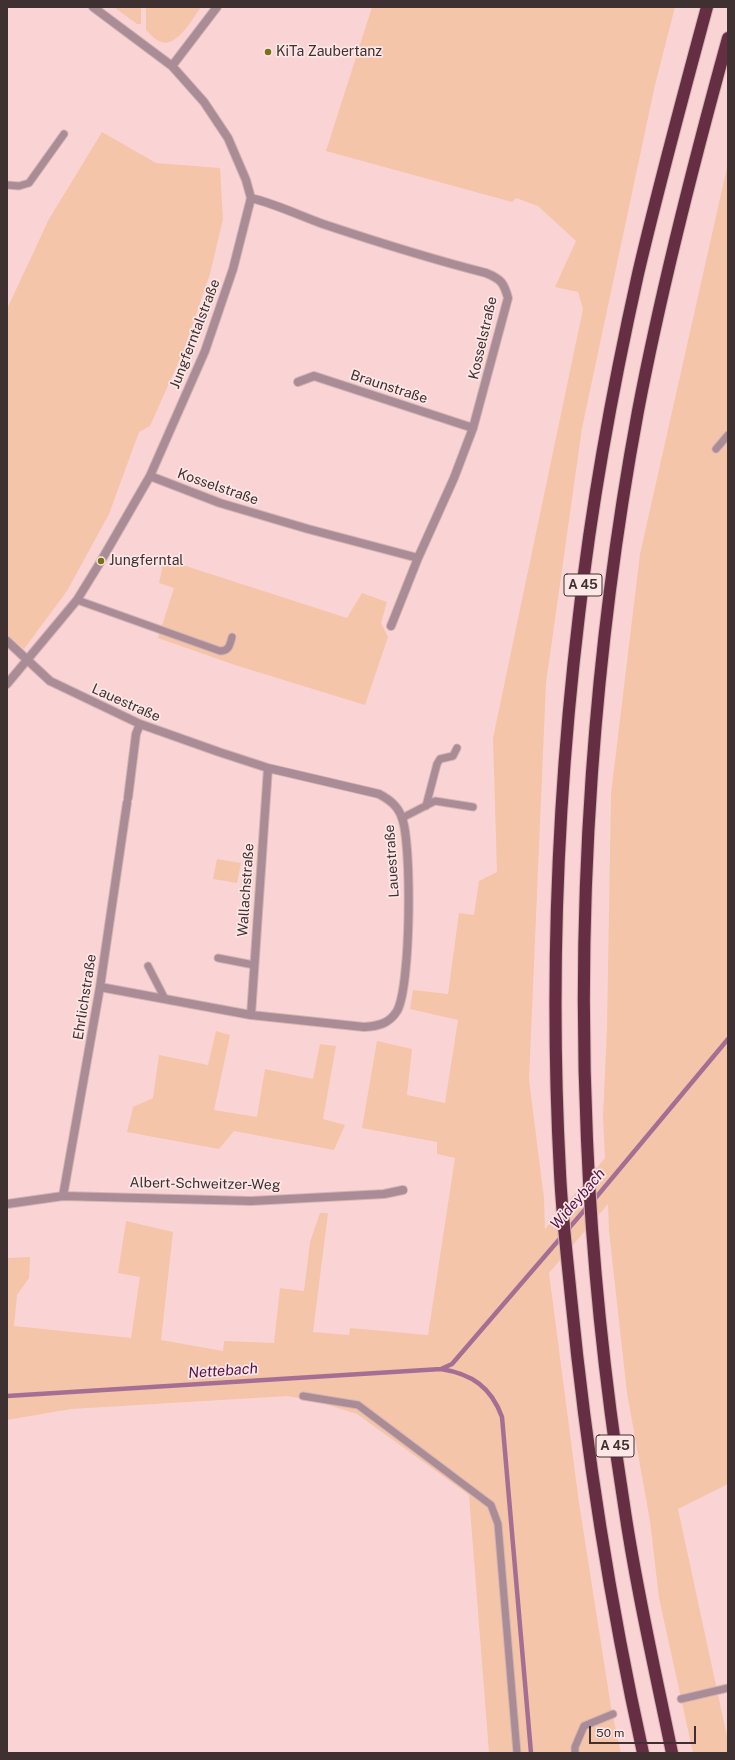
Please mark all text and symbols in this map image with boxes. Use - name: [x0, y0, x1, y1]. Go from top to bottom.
- place label: KiTa Zaubertanz: [276, 44, 382, 60]
- marker: KiTa Zaubertanz: [263, 47, 273, 57]
- street label: Jungferntalstraße: [166, 277, 224, 391]
- street label: Kosselstraße: [465, 295, 501, 381]
- street label: Braunstraße: [348, 367, 430, 407]
- street label: Kosselstraße: [175, 465, 261, 509]
- place label: Jungferntal: [109, 553, 184, 569]
- marker: Jungferntal: [96, 556, 106, 566]
- road number: A 45: [564, 574, 602, 596]
- street label: Lauestraße: [89, 680, 163, 726]
- street label: Lauestraße: [381, 824, 403, 898]
- street label: Wallachstraße: [234, 843, 258, 937]
- street label: Ehrlichstraße: [70, 953, 100, 1041]
- water label: Wideybach: [547, 1165, 609, 1233]
- street label: Albert-Schweitzer-Weg: [129, 1174, 281, 1194]
- water label: Nettebach: [187, 1360, 259, 1382]
- road number: A 45: [596, 1435, 634, 1457]
- scale bar: [591, 1718, 698, 1744]
- text: 50 m: [596, 1726, 624, 1740]

